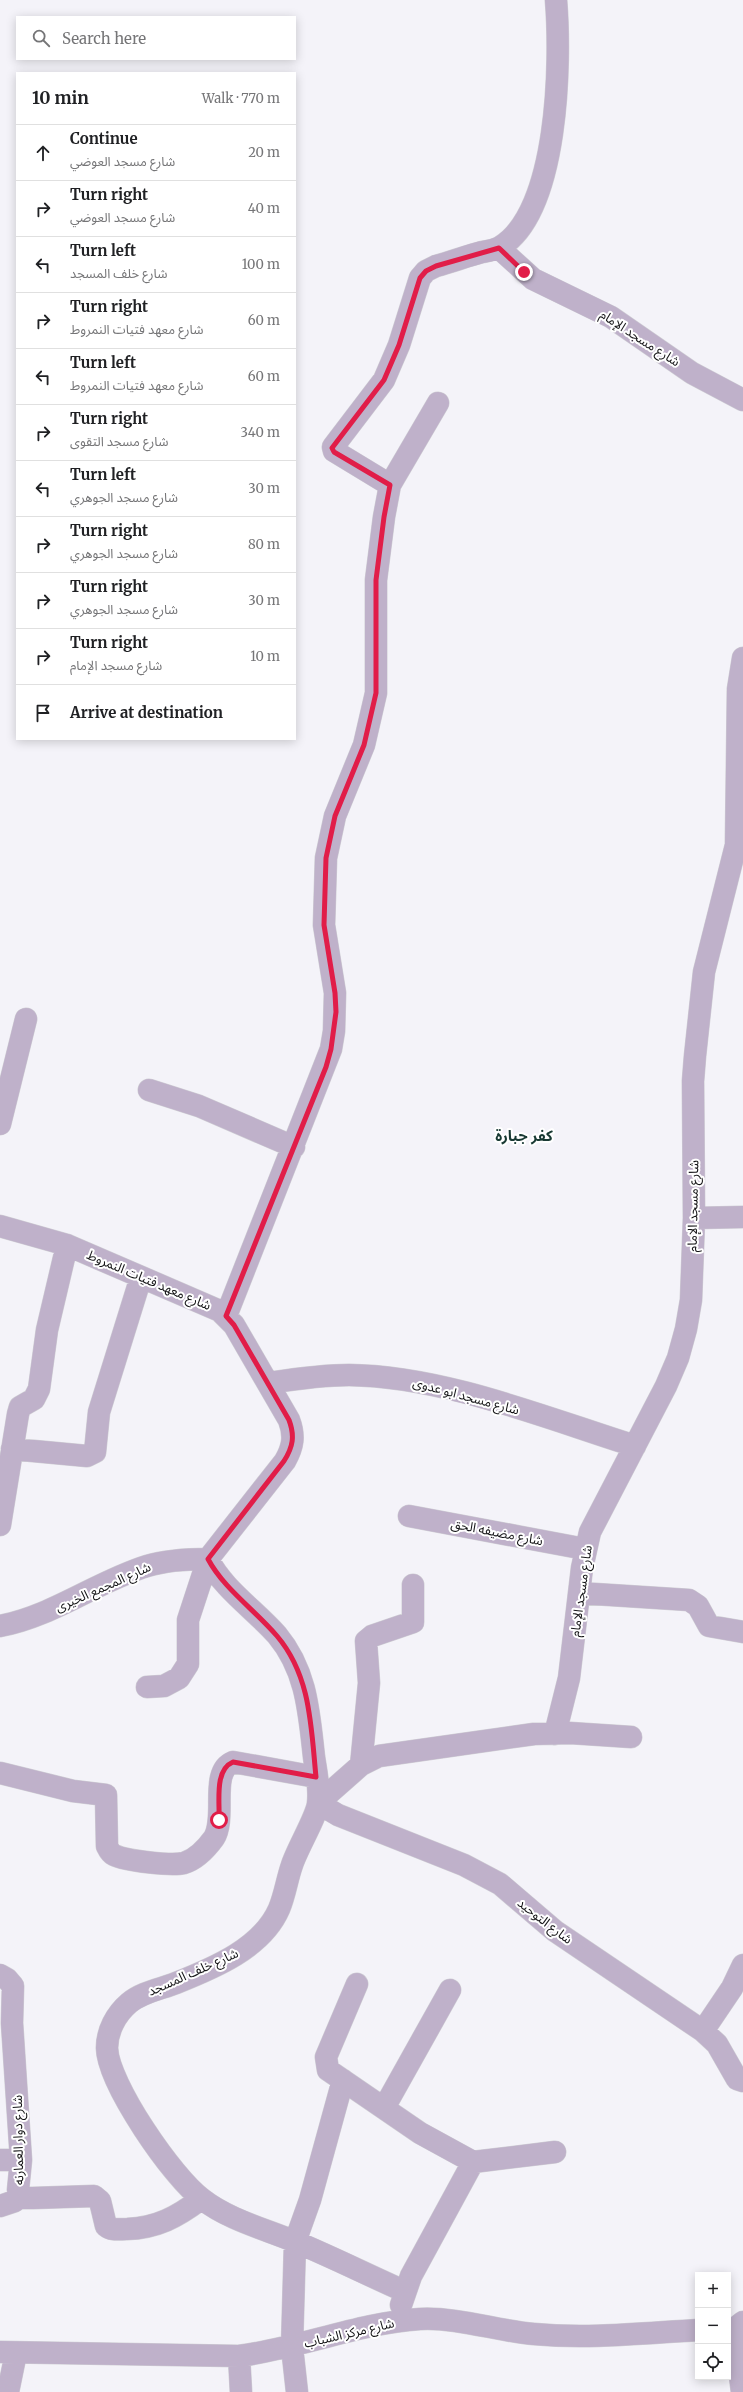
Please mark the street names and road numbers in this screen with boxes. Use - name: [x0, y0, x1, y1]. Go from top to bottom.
- street label: شارع مسجد الإمام: [596, 306, 683, 372]
- street label: شارع مسجد الإمام: [684, 1160, 704, 1252]
- street label: شارع معهد فتيات النمروط: [83, 1246, 214, 1316]
- street label: شارع مسجد ابو عدوى: [410, 1374, 521, 1420]
- street label: شارع مضيفه الحق: [449, 1515, 545, 1551]
- street label: شارع مسجد الإمام: [566, 1544, 598, 1638]
- street label: شارع المجمع الخيرى: [53, 1558, 154, 1618]
- street label: شارع التوحيد: [513, 1894, 576, 1949]
- street label: شارع خلف المسجد: [145, 1944, 242, 2001]
- street label: شارع دوار العمارنه: [9, 2095, 29, 2185]
- street label: شارع مركز الشباب: [302, 2314, 396, 2354]

